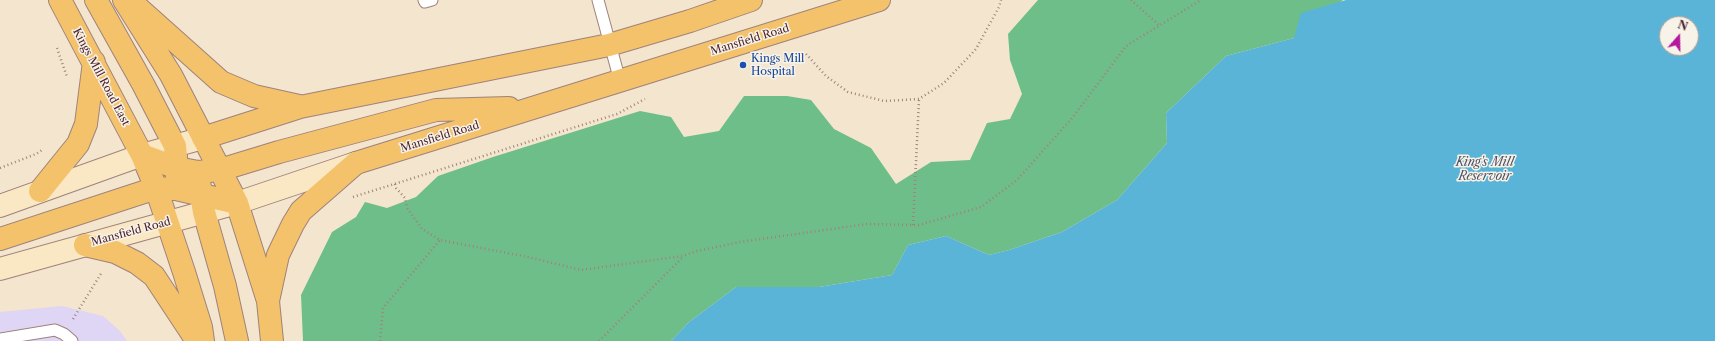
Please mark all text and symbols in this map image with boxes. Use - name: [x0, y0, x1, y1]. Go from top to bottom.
- north arrow: [1659, 16, 1699, 56]
- text: N: [1676, 17, 1690, 34]
- street label: Mansfield Road: [709, 22, 791, 58]
- street label: Kings Mill Road East: [70, 26, 132, 128]
- place label: Kings Mill Hospital: [751, 52, 804, 78]
- marker: Kings Mill Hospital: [738, 60, 748, 70]
- street label: Mansfield Road: [399, 119, 481, 155]
- water label: King's Mill Reservoir: [1456, 156, 1514, 184]
- street label: Mansfield Road: [90, 215, 172, 249]

